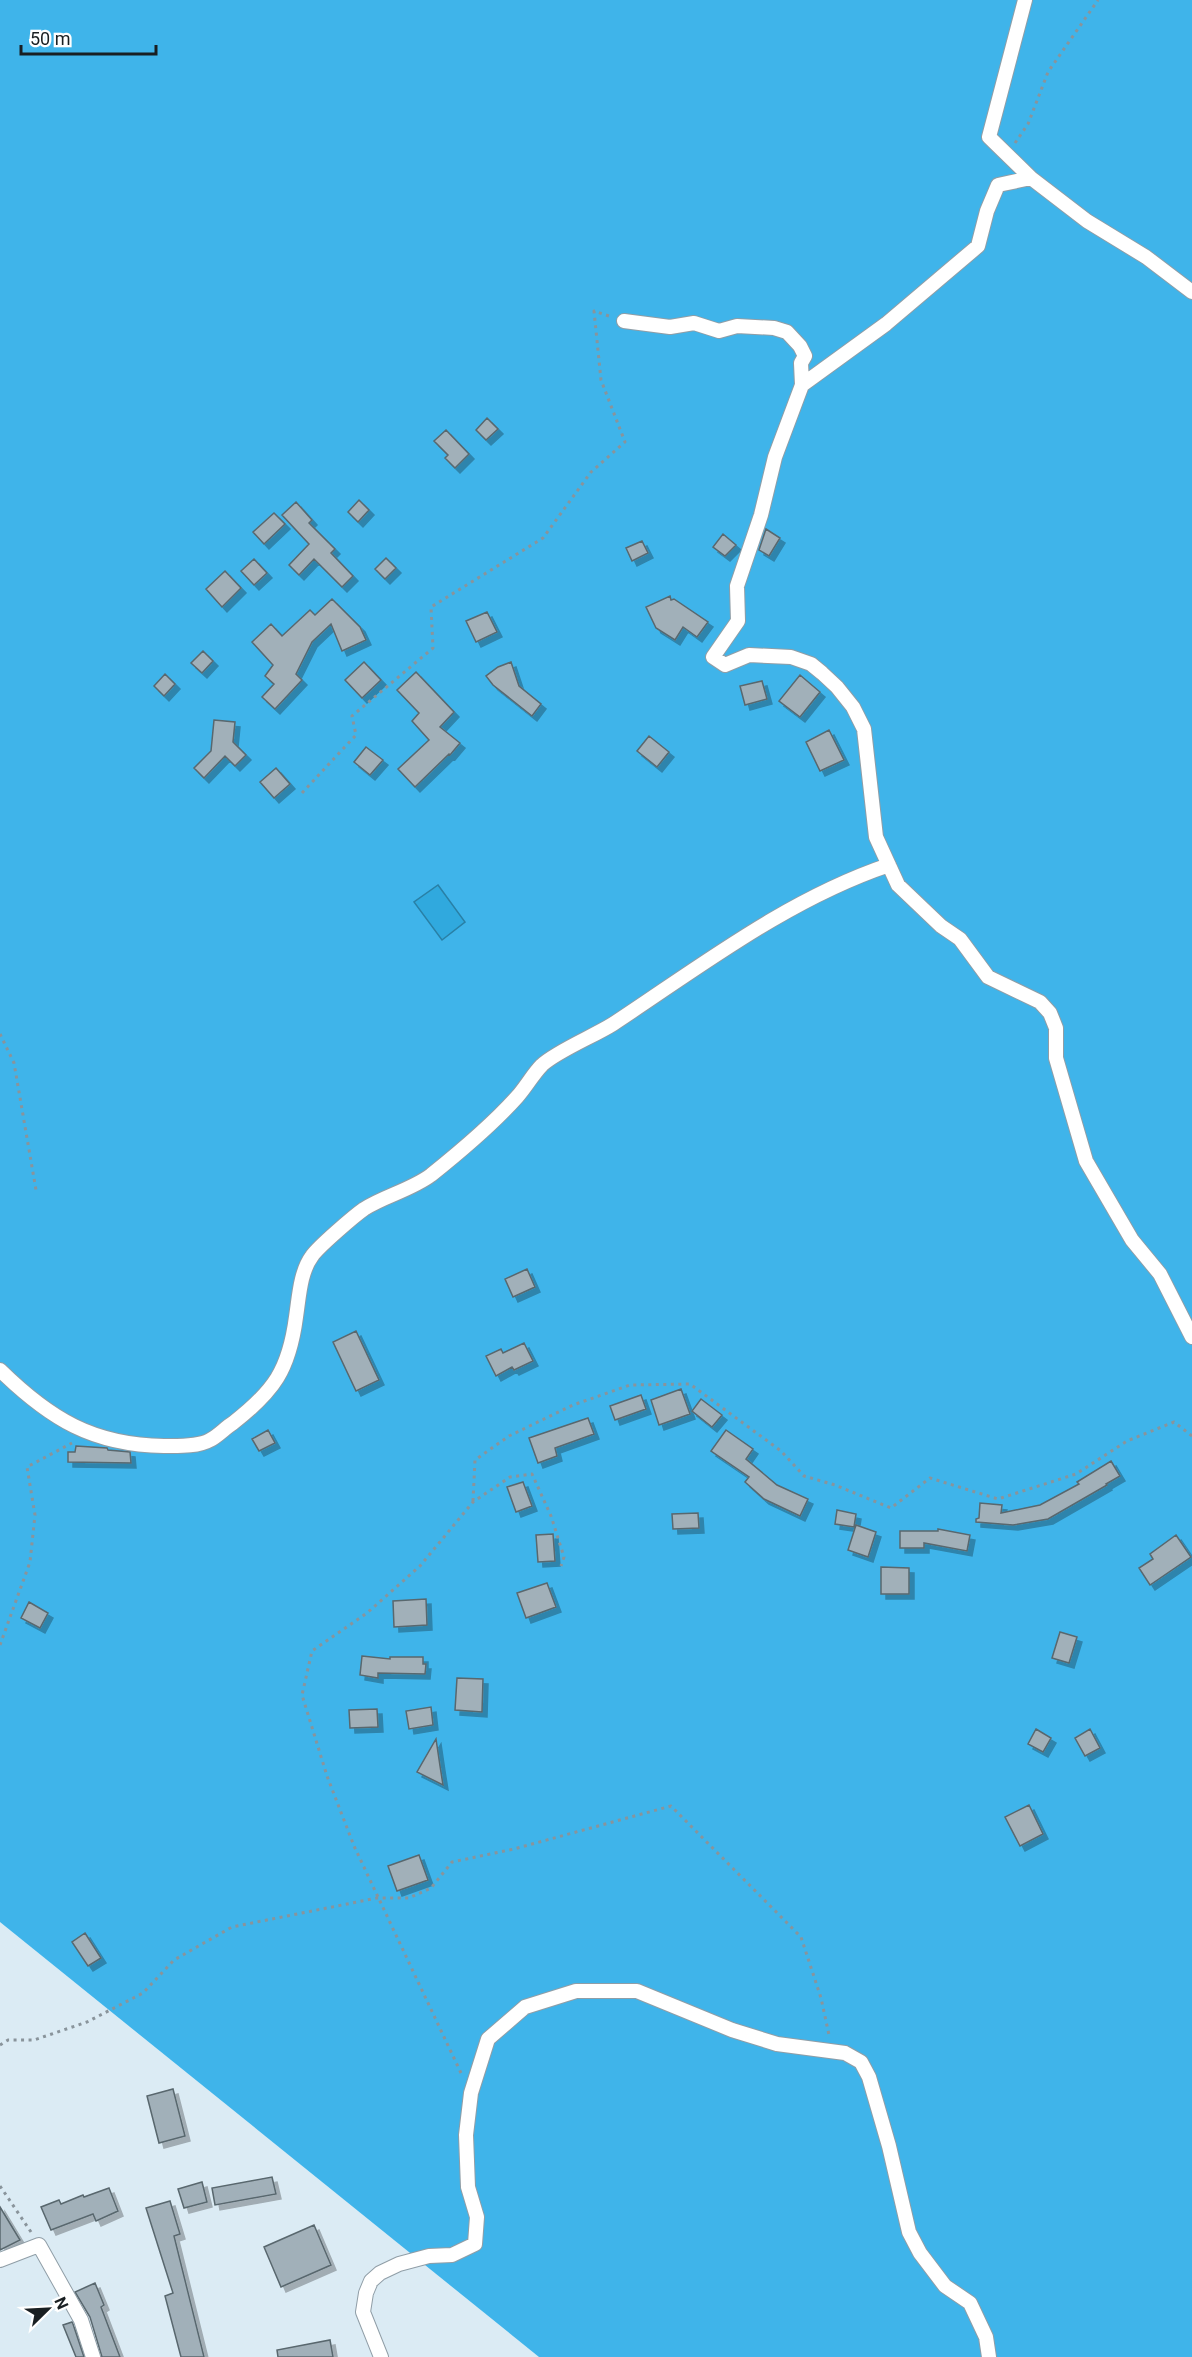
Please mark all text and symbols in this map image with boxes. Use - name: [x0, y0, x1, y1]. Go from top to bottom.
- scale bar: [21, 18, 156, 56]
- text: 50 m: [30, 28, 70, 49]
- north arrow: [18, 2279, 78, 2339]
- text: N: [50, 2294, 72, 2312]

